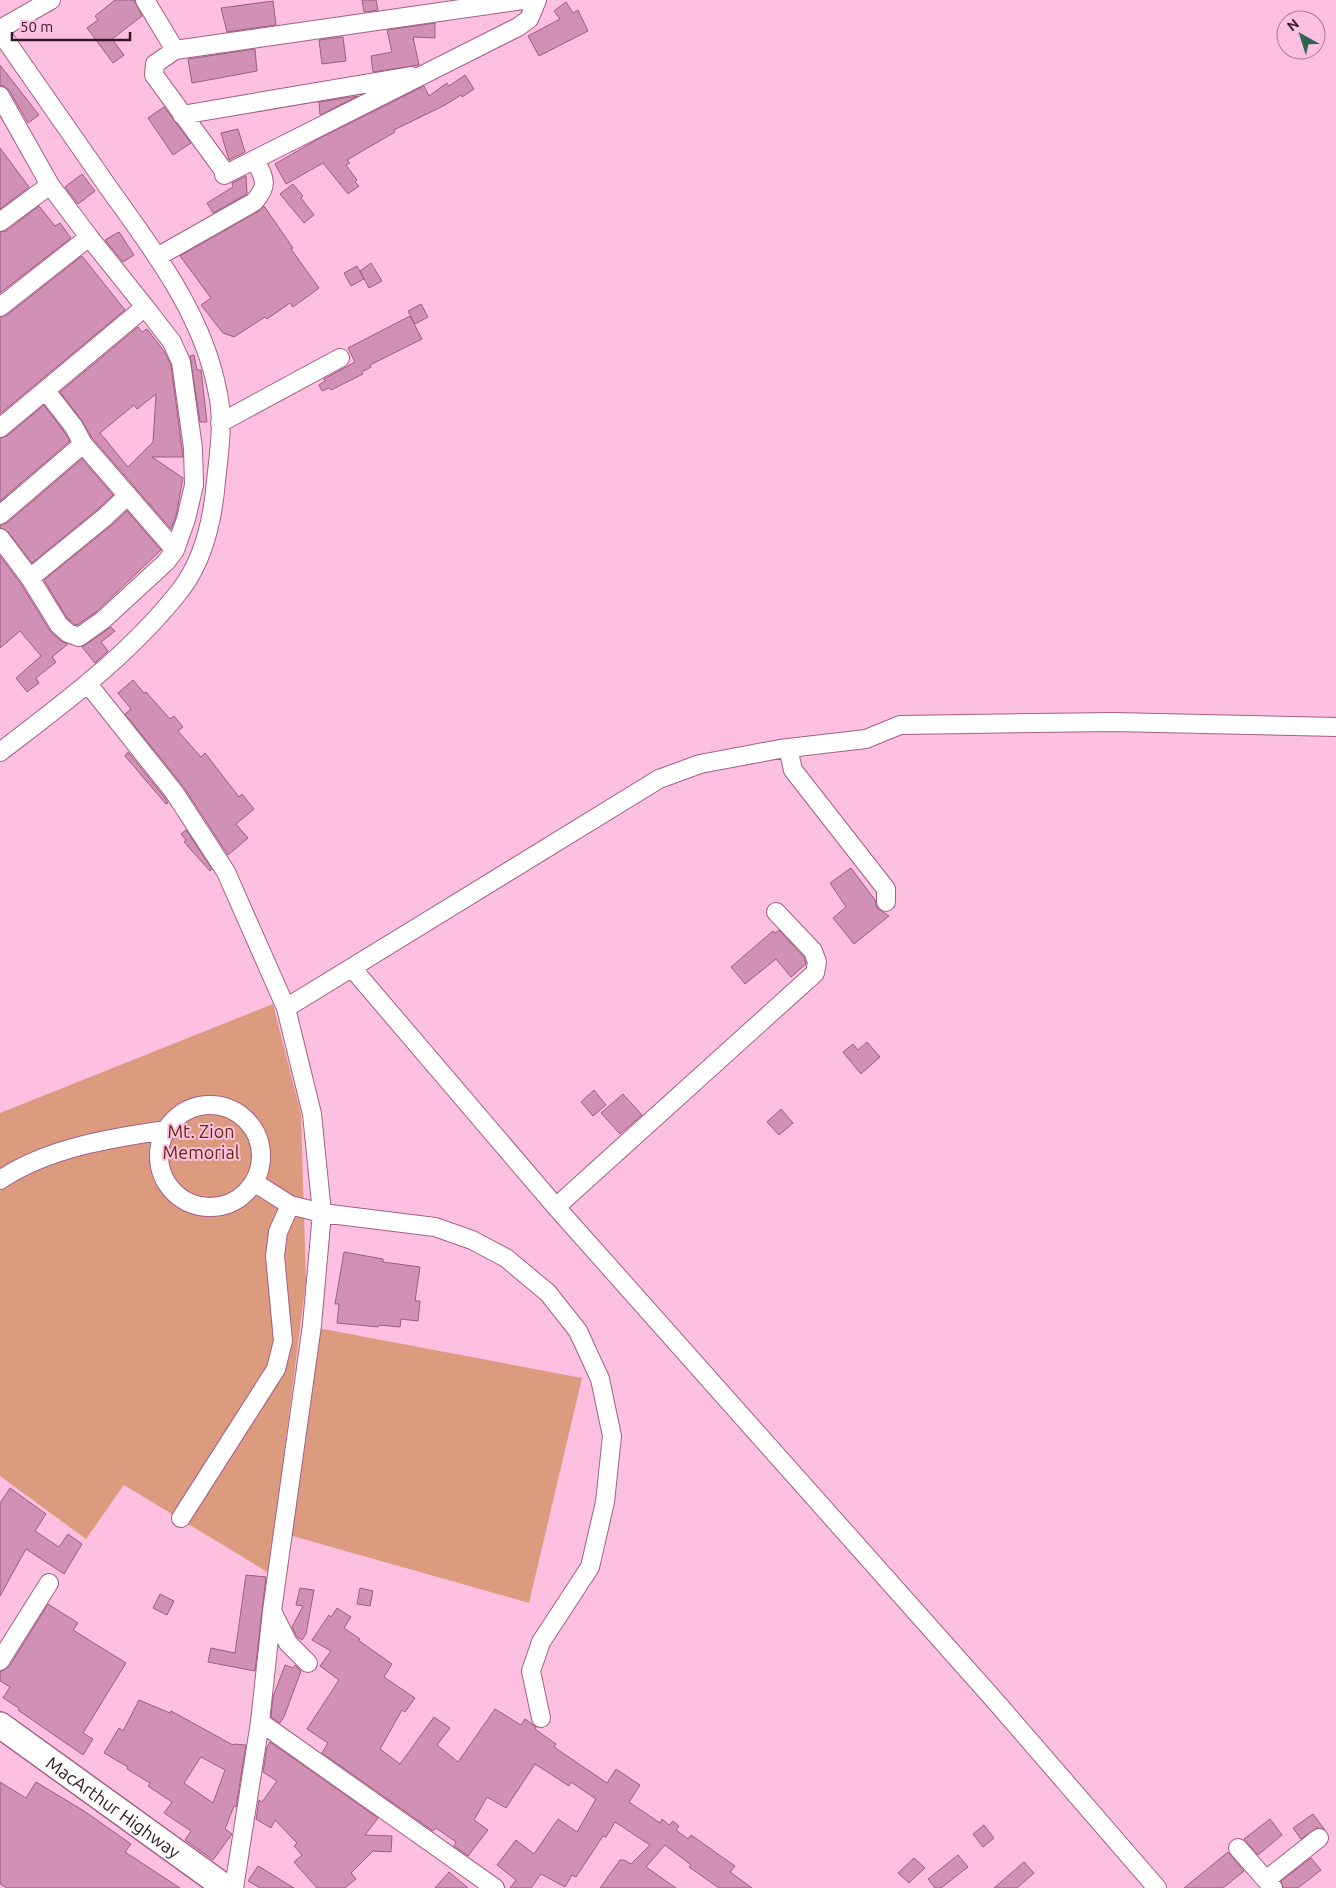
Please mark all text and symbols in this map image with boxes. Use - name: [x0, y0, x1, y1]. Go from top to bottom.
- scale bar: [12, 10, 130, 42]
- north arrow: [1276, 10, 1326, 60]
- text: N: [1284, 15, 1302, 34]
- text: 50 m: [20, 18, 53, 35]
- park label: Mt. Zion Memorial: [163, 1121, 240, 1162]
- street label: MacArthur Highway: [43, 1752, 184, 1862]

